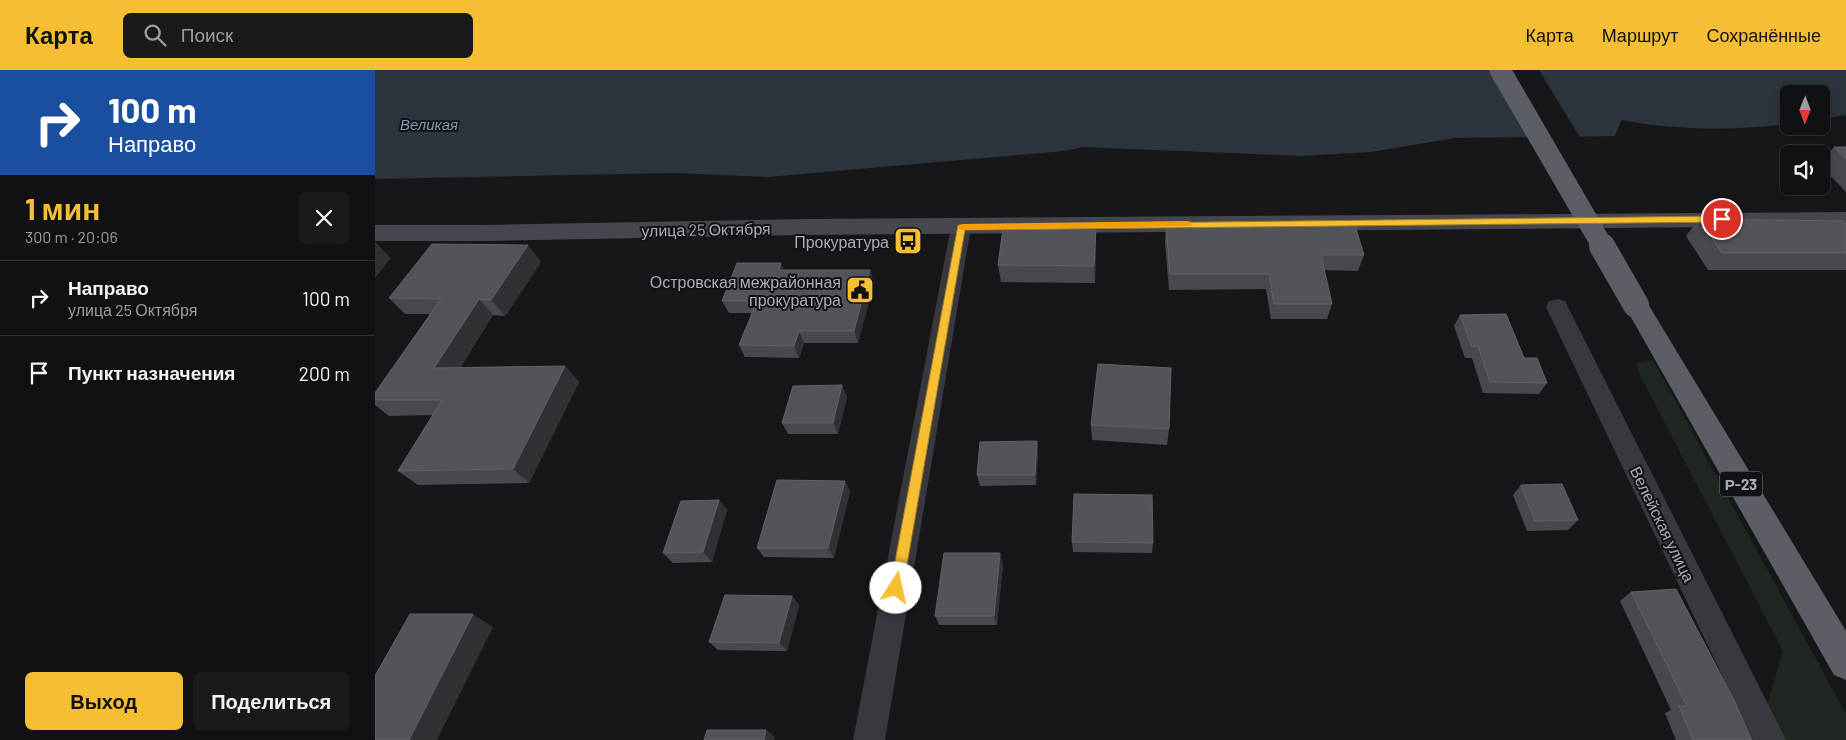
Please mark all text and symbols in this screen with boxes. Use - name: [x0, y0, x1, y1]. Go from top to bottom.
- search box: [123, 13, 473, 58]
- text: Карта: [25, 20, 93, 49]
- icon: search: [141, 21, 169, 49]
- text: Поиск: [181, 23, 233, 46]
- text: Карта: [1526, 24, 1574, 46]
- text: Маршрут: [1602, 24, 1678, 46]
- text: Сохранённые: [1706, 24, 1821, 46]
- north arrow: [1780, 85, 1830, 135]
- map controls: [1780, 85, 1830, 195]
- text: 100 m: [108, 88, 197, 130]
- icon: right: [25, 90, 90, 155]
- water label: Великая: [400, 115, 458, 133]
- text: Направо: [108, 130, 196, 156]
- button: sound: [1780, 145, 1830, 195]
- text: 1 мин: [25, 190, 100, 226]
- button: close: [298, 192, 350, 244]
- pin: [1701, 198, 1743, 240]
- icon: arrive: [1708, 205, 1736, 233]
- street label: улица 25 Октября: [641, 218, 771, 240]
- bus stop icon: Прокуратура: [893, 226, 923, 256]
- text: 300 m · 20:06: [25, 227, 118, 246]
- place label: Прокуратура: [794, 232, 889, 251]
- place label: Островская межрайонная прокуратура: [650, 272, 841, 309]
- public building icon: Островская межрайонная прокуратура: [845, 275, 875, 305]
- text: Направо: [68, 276, 149, 299]
- icon: right: [25, 284, 53, 312]
- text: 100 m: [302, 287, 350, 310]
- text: улица 25 Октября: [68, 300, 197, 319]
- icon: arrive: [25, 359, 53, 387]
- text: Пункт назначения: [68, 361, 235, 384]
- text: 200 m: [299, 362, 350, 385]
- street label: Велейская улица: [1627, 463, 1699, 585]
- road number: Р-23: [1720, 472, 1762, 496]
- position arrow: [869, 561, 921, 613]
- button: Выход: [25, 672, 183, 730]
- button: Поделиться: [193, 672, 350, 730]

